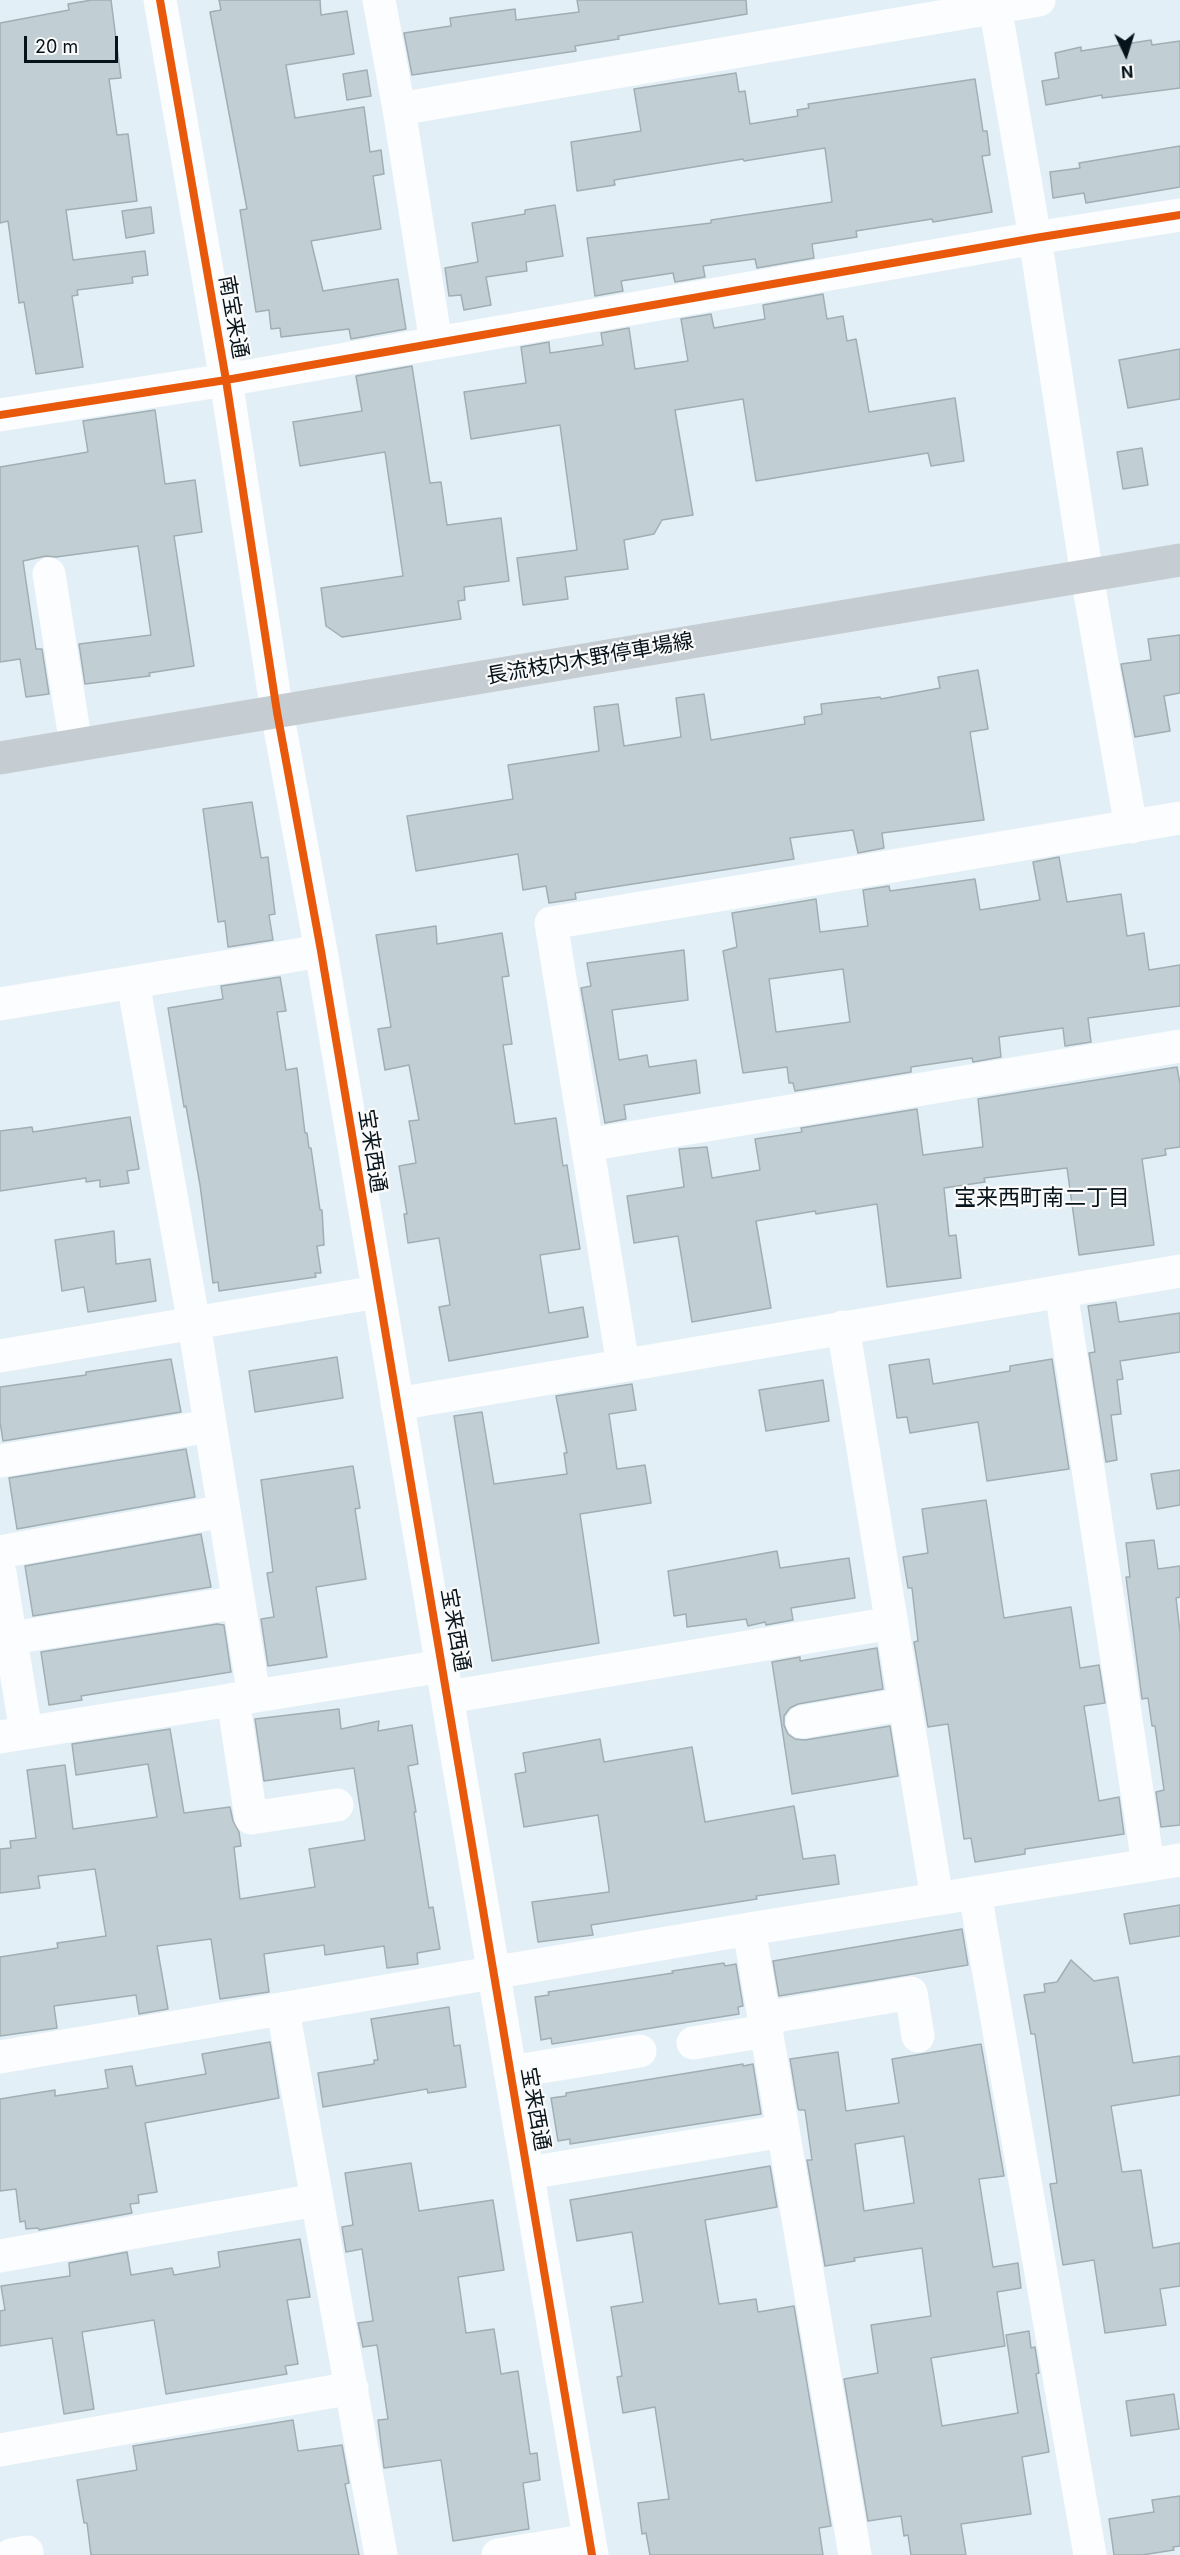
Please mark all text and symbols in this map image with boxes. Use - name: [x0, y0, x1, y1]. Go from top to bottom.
- scale bar: [27, 24, 122, 62]
- north arrow: [1096, 24, 1156, 84]
- text: 20 m: [35, 36, 78, 57]
- text: N: [1120, 62, 1134, 82]
- street label: 南宝来通: [213, 273, 253, 361]
- street label: 長流枝内木野停車場線: [484, 628, 696, 690]
- street label: 宝来西通: [353, 1108, 391, 1194]
- district label: 宝来西町南二丁目: [954, 1185, 1130, 1211]
- street label: 宝来西通: [435, 1586, 475, 1674]
- street label: 宝来西通: [515, 2065, 555, 2153]

